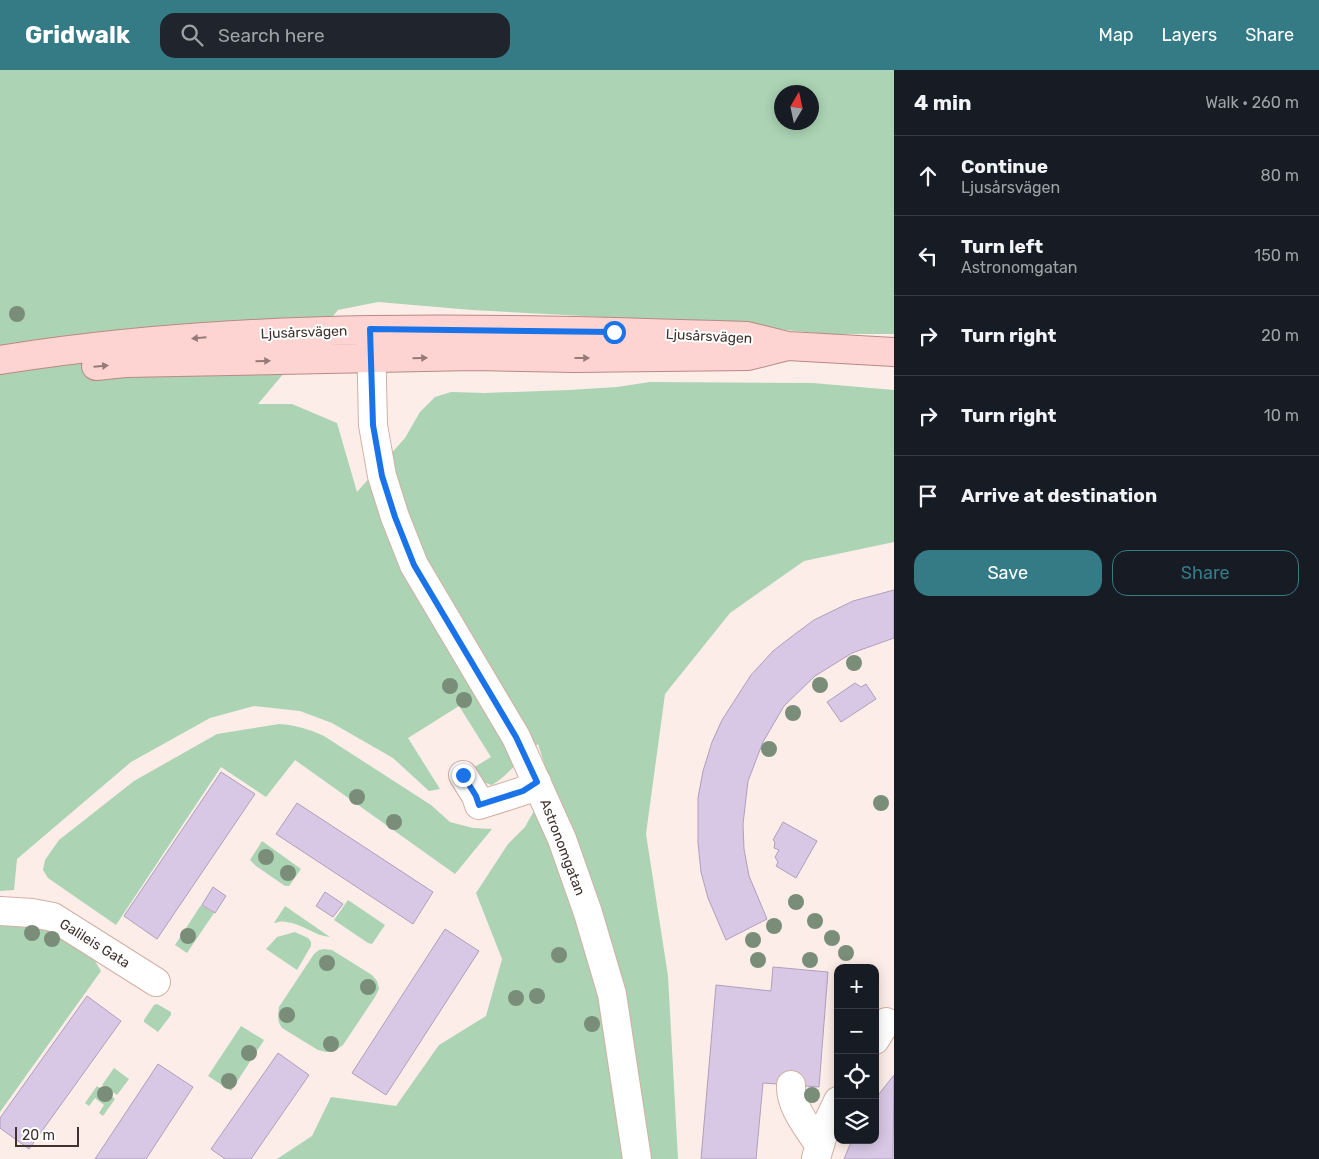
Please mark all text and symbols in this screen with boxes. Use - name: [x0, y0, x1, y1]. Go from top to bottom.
- search box: [160, 13, 510, 58]
- text: Gridwalk: [25, 21, 130, 49]
- icon: search: [178, 21, 206, 49]
- text: Search here: [218, 24, 325, 47]
- text: Map: [1099, 24, 1134, 46]
- text: Layers: [1162, 24, 1217, 46]
- text: Share: [1245, 24, 1294, 46]
- north arrow: [774, 85, 819, 130]
- text: 4 min: [914, 90, 972, 115]
- text: Walk · 260 m: [1205, 93, 1299, 112]
- text: Continue: [961, 155, 1048, 178]
- icon: ahead: [914, 162, 942, 190]
- text: 80 m: [1261, 166, 1299, 185]
- text: Ljusårsvägen: [961, 178, 1060, 197]
- text: Turn left: [961, 235, 1043, 258]
- icon: left: [914, 242, 942, 270]
- text: 150 m: [1254, 246, 1299, 265]
- text: Astronomgatan: [961, 258, 1077, 277]
- route start: [603, 321, 626, 344]
- street label: Ljusårsvägen: [260, 322, 348, 343]
- icon: right: [914, 322, 942, 350]
- text: Turn right: [961, 324, 1056, 347]
- street label: Ljusårsvägen: [665, 326, 753, 347]
- text: 20 m: [1261, 326, 1299, 345]
- one-way arrow: [191, 334, 207, 342]
- one-way arrow: [412, 354, 428, 362]
- one-way arrow: [575, 354, 591, 362]
- one-way arrow: [255, 357, 271, 365]
- one-way arrow: [93, 361, 109, 369]
- icon: right: [914, 402, 942, 430]
- text: Turn right: [961, 404, 1056, 427]
- text: 10 m: [1264, 406, 1299, 425]
- icon: arrive: [914, 482, 942, 510]
- text: Arrive at destination: [961, 484, 1157, 507]
- button: Save: [914, 550, 1102, 596]
- button: Share: [1112, 550, 1299, 596]
- route end: [452, 764, 475, 787]
- street label: Astronomgatan: [536, 797, 589, 898]
- street label: Galileis Gata: [56, 915, 133, 972]
- map controls: [834, 964, 879, 1144]
- button: +: [834, 964, 879, 1009]
- button: −: [834, 1009, 879, 1054]
- button: locate: [834, 1054, 879, 1099]
- button: layers: [834, 1099, 879, 1144]
- scale bar: [15, 1124, 79, 1147]
- text: 20 m: [22, 1127, 55, 1144]

